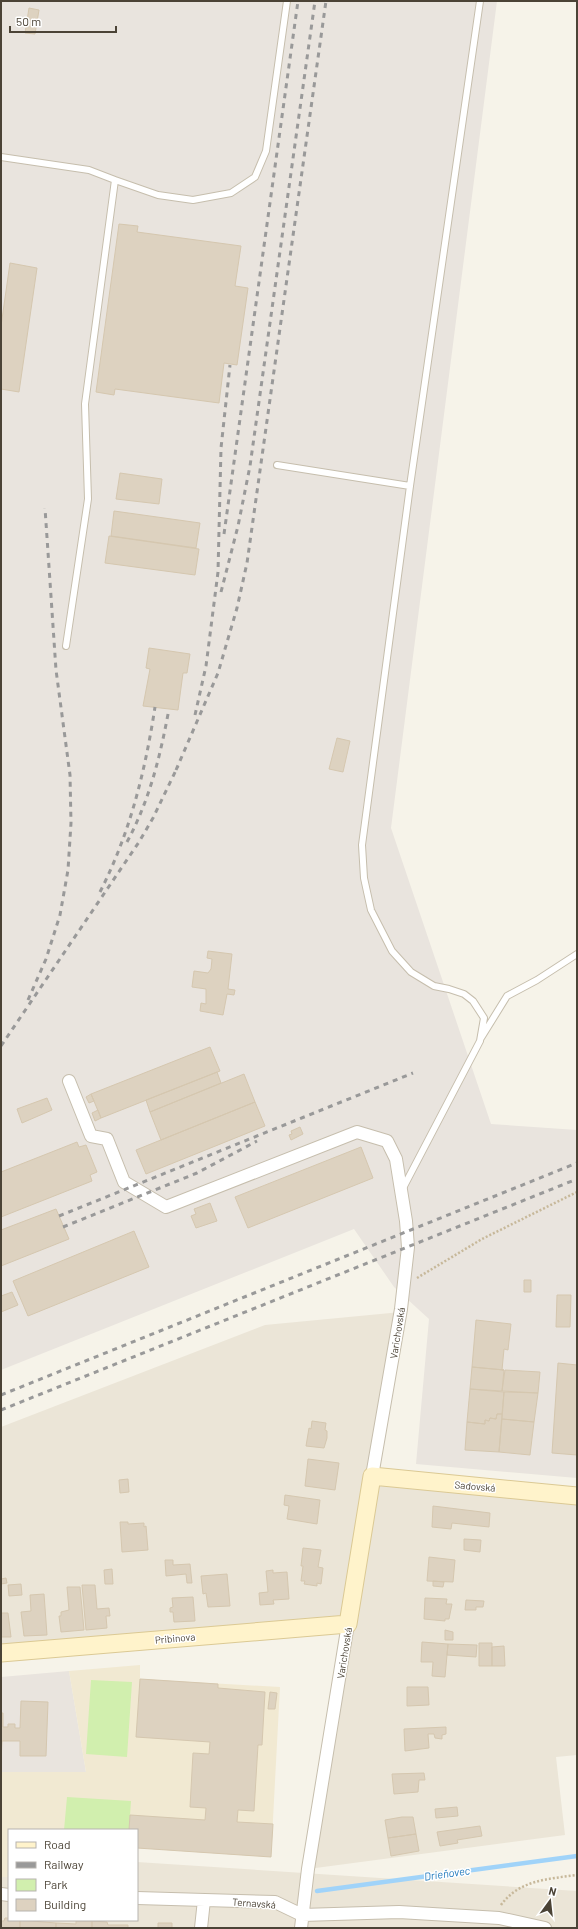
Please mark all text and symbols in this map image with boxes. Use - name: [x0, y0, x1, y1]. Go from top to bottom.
- scale bar: [10, 8, 116, 34]
- text: 50 m: [16, 14, 41, 28]
- street label: Varichovská: [387, 1307, 407, 1359]
- street label: Sadovská: [454, 1478, 496, 1494]
- street label: Varichovská: [334, 1627, 354, 1679]
- street label: Pribinova: [154, 1630, 196, 1646]
- legend: [8, 1829, 138, 1921]
- text: Road: [44, 1837, 71, 1851]
- text: Railway: [44, 1857, 84, 1871]
- water label: Drieňovec: [423, 1863, 471, 1883]
- text: Park: [44, 1877, 68, 1891]
- north arrow: [530, 1881, 570, 1921]
- text: N: [547, 1884, 558, 1898]
- street label: Ternavská: [232, 1895, 276, 1911]
- text: Building: [44, 1897, 86, 1911]

